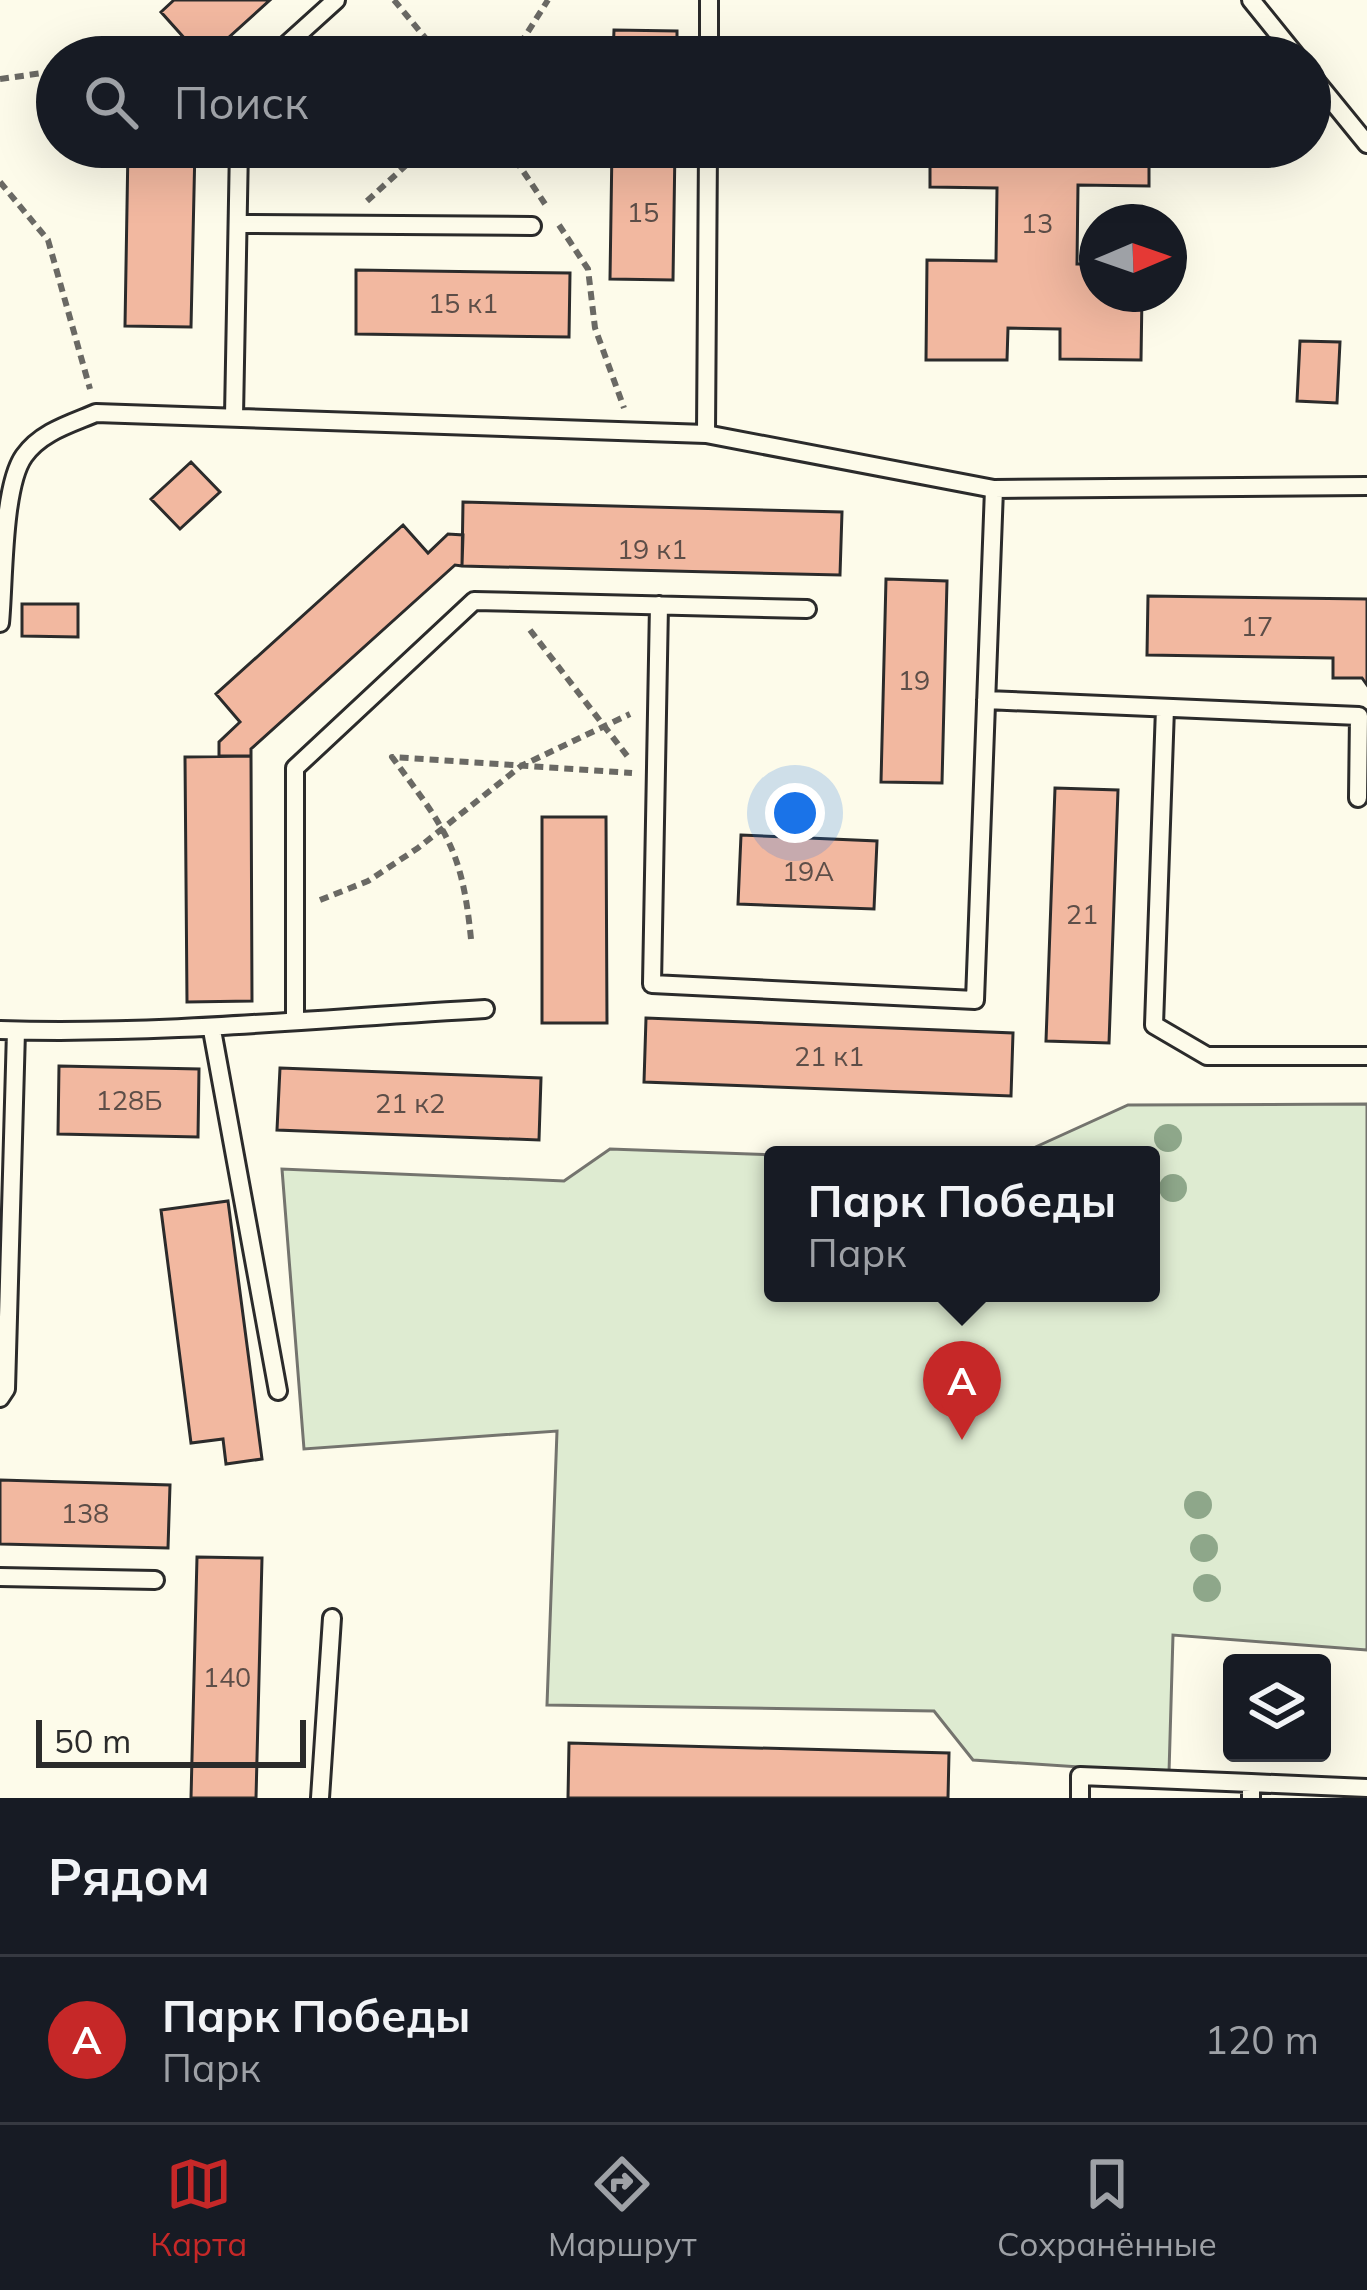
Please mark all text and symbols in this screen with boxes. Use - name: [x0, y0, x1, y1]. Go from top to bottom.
- search box: [36, 36, 1331, 168]
- icon: search: [78, 69, 144, 135]
- text: Поиск: [174, 74, 308, 130]
- house number: 15: [627, 195, 659, 229]
- north arrow: [1079, 204, 1187, 312]
- house number: 13: [1021, 206, 1053, 240]
- house number: 15 к1: [428, 286, 498, 320]
- house number: 19 к1: [617, 532, 687, 566]
- house number: 17: [1241, 609, 1273, 643]
- house number: 19: [898, 663, 930, 697]
- your location: [765, 783, 825, 843]
- house number: 19А: [782, 854, 834, 888]
- house number: 21: [1066, 897, 1098, 931]
- house number: 21 к1: [794, 1039, 864, 1073]
- house number: 128Б: [96, 1083, 162, 1117]
- house number: 21 к2: [375, 1086, 445, 1120]
- popup: [764, 1146, 1160, 1302]
- text: Парк Победы: [808, 1172, 1116, 1228]
- text: Парк: [808, 1228, 906, 1277]
- pin: A: [923, 1341, 1001, 1440]
- house number: 138: [61, 1496, 109, 1530]
- map controls: [1223, 1654, 1331, 1762]
- button: layers: [1223, 1654, 1331, 1762]
- house number: 140: [203, 1660, 251, 1694]
- scale bar: [36, 1714, 306, 1767]
- text: 50 m: [54, 1720, 131, 1761]
- text: Рядом: [48, 1844, 210, 1908]
- text: Парк Победы: [162, 1987, 470, 2043]
- text: A: [72, 2015, 102, 2064]
- text: 120 m: [1204, 2015, 1319, 2064]
- text: Парк: [162, 2043, 260, 2092]
- tab: Карта: [150, 2151, 247, 2264]
- tab: Маршрут: [548, 2151, 696, 2264]
- tab: Сохранённые: [997, 2151, 1217, 2264]

